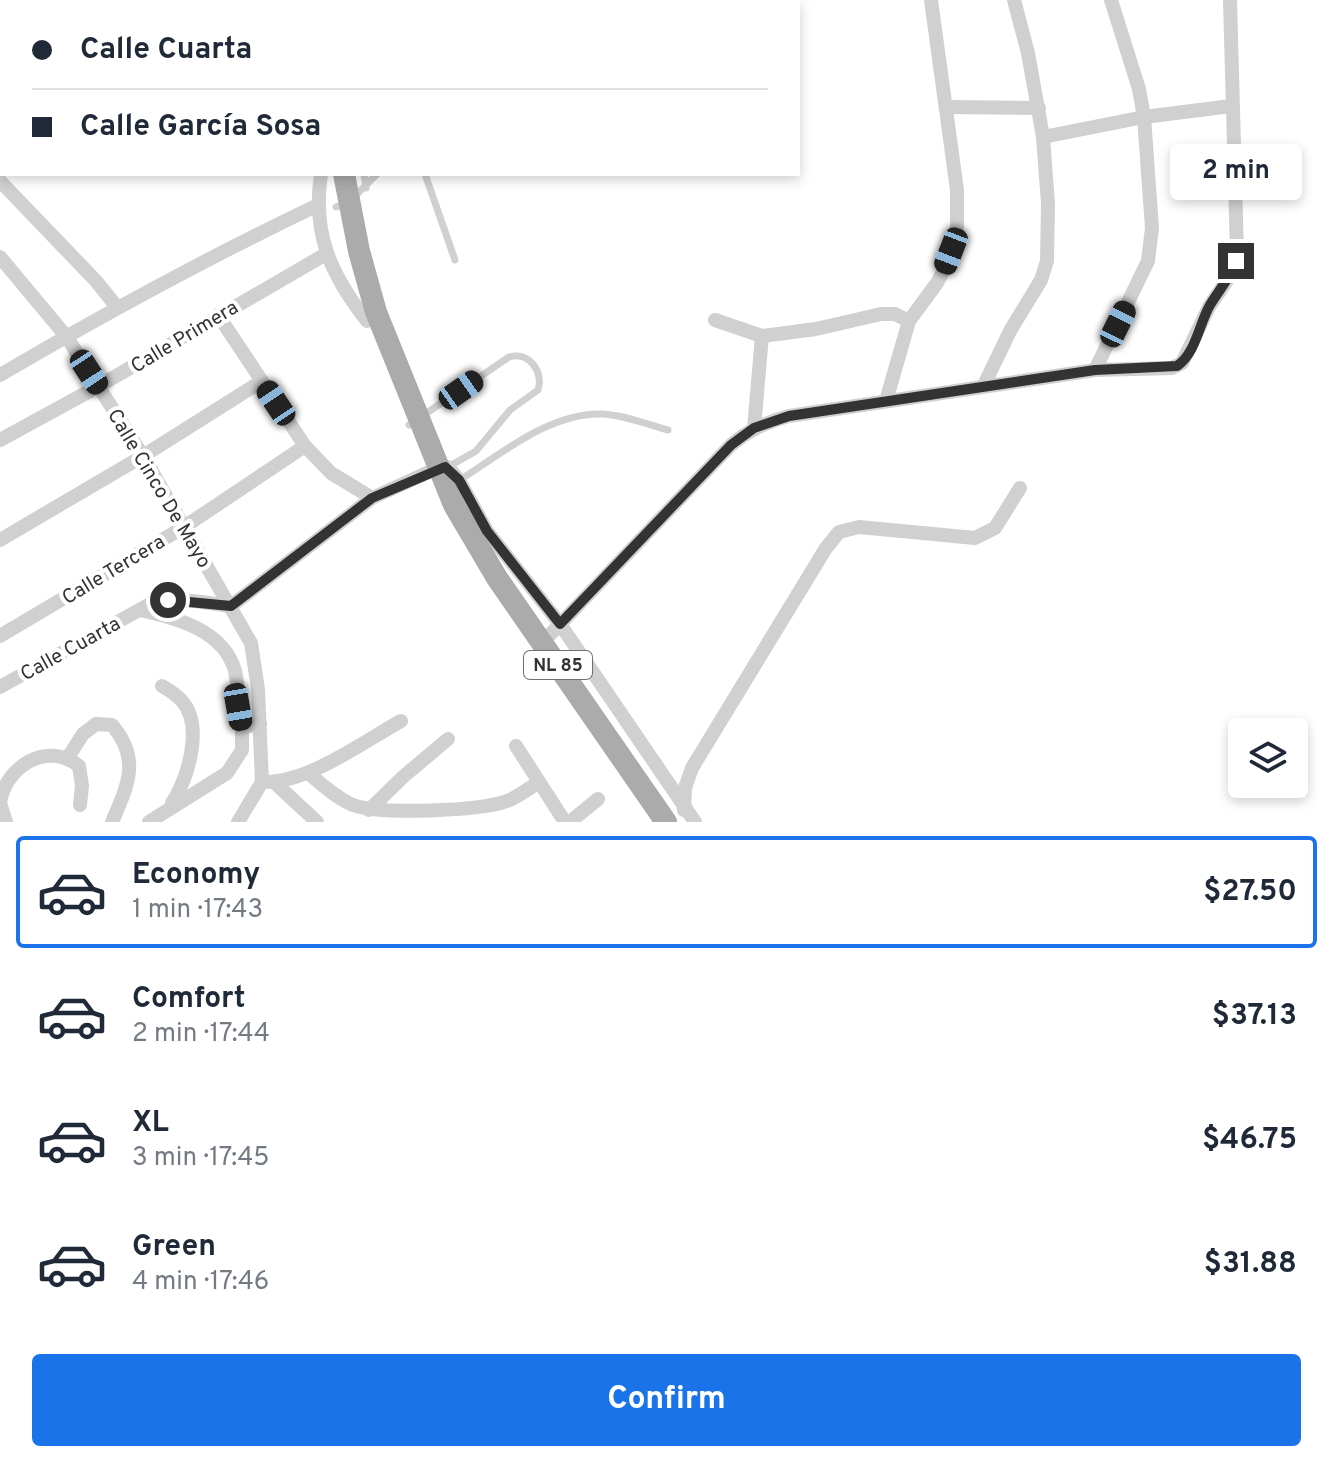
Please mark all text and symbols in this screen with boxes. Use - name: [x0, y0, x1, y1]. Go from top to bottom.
- text: Calle Cuarta: [80, 32, 252, 69]
- text: Calle García Sosa: [80, 109, 321, 146]
- callout: 2 min: [1170, 145, 1302, 201]
- text: 2 min: [1202, 155, 1270, 188]
- car: [931, 224, 971, 278]
- route end: [1218, 243, 1254, 279]
- street label: Calle Primera: [127, 295, 244, 380]
- car: [1097, 297, 1139, 351]
- car: [66, 345, 112, 399]
- car: [434, 366, 488, 414]
- car: [253, 376, 299, 430]
- street label: Calle Cinco De Mayo: [100, 405, 216, 574]
- street label: Calle Tercera: [58, 530, 170, 612]
- route start: [150, 582, 186, 618]
- street label: Calle Cuarta: [16, 612, 126, 688]
- road number: NL 85: [524, 651, 592, 679]
- car: [222, 681, 254, 733]
- map controls: [1228, 718, 1308, 798]
- button: layers: [1228, 718, 1308, 798]
- icon: car: [36, 856, 108, 928]
- text: Economy: [132, 857, 260, 894]
- text: $27.50: [1203, 874, 1297, 911]
- text: 1 min · 17:43: [132, 894, 263, 927]
- icon: car: [36, 980, 108, 1052]
- text: Comfort: [132, 981, 245, 1018]
- text: $37.13: [1212, 998, 1297, 1035]
- text: 2 min · 17:44: [132, 1018, 270, 1051]
- icon: car: [36, 1104, 108, 1176]
- text: XL: [132, 1105, 169, 1142]
- text: $46.75: [1202, 1122, 1297, 1159]
- text: 3 min · 17:45: [132, 1142, 270, 1175]
- icon: car: [36, 1228, 108, 1300]
- text: Green: [132, 1229, 216, 1266]
- text: $31.88: [1204, 1246, 1297, 1283]
- text: 4 min · 17:46: [132, 1266, 269, 1299]
- button: Confirm: [32, 1354, 1301, 1446]

